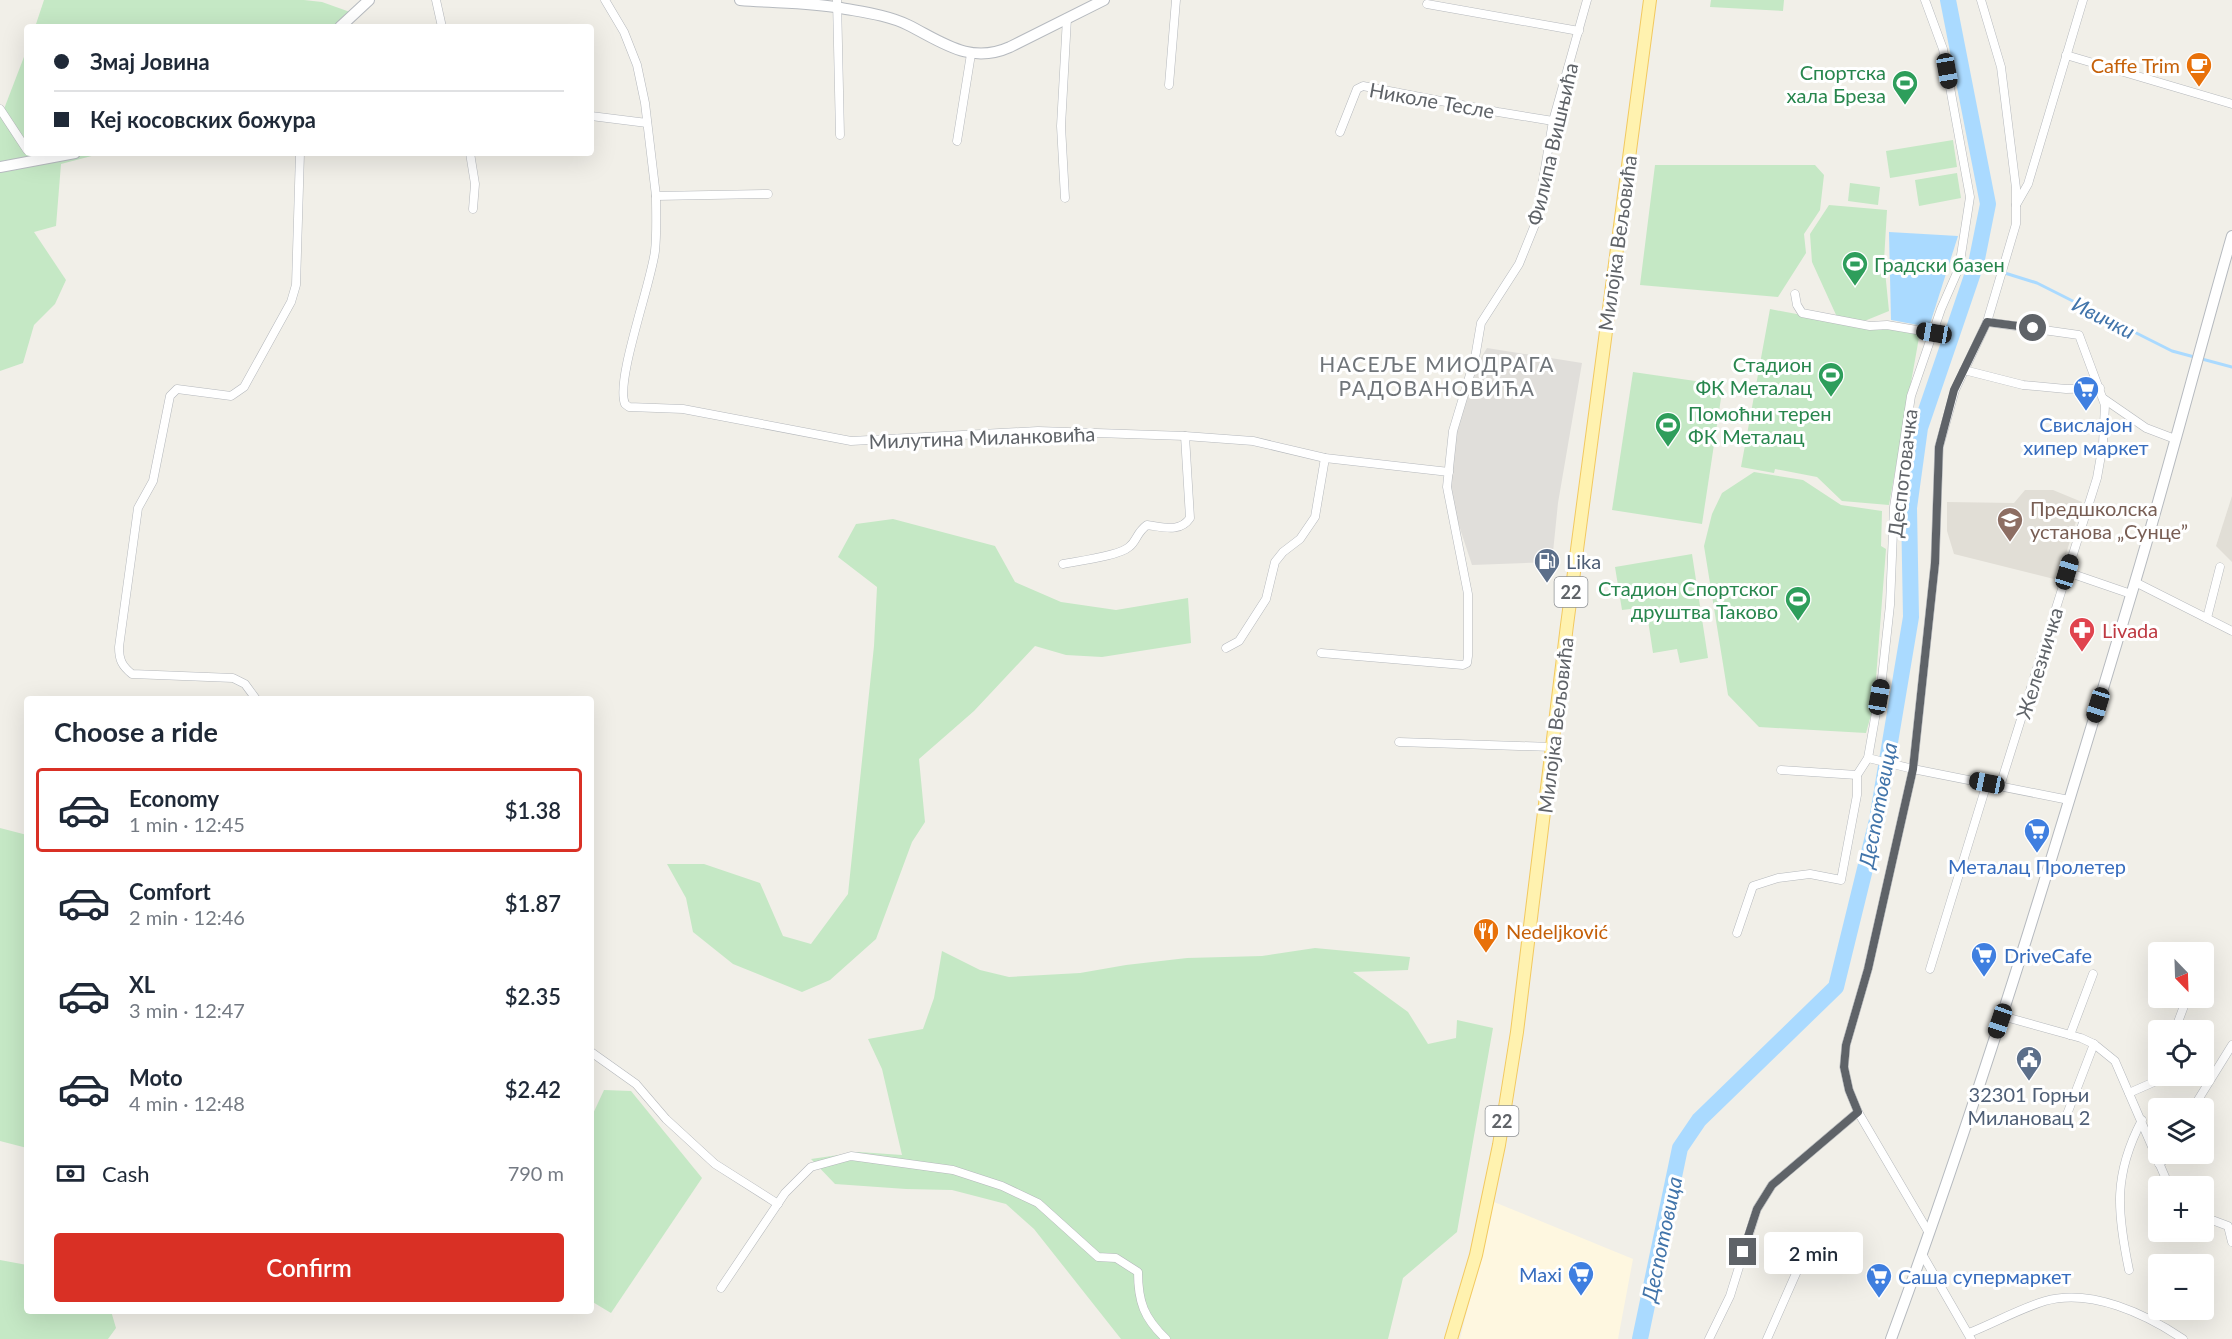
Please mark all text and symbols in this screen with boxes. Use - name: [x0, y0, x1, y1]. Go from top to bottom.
- text: Змај Јовина: [90, 48, 210, 75]
- cafe icon: Caffe Trim: [2184, 50, 2214, 88]
- car: [1935, 52, 1959, 90]
- place label: Caffe Trim: [2091, 53, 2180, 77]
- street label: Филипа Вишњића: [1522, 60, 1582, 228]
- place label: Спортска хала Бреза: [1786, 60, 1886, 107]
- sports icon: Спортска хала Бреза: [1890, 68, 1920, 106]
- street label: Николе Тесле: [1368, 77, 1496, 123]
- text: Кеј косовских божура: [90, 106, 316, 133]
- street label: Милојка Вељовића: [1593, 154, 1641, 332]
- sports icon: Градски базен: [1840, 249, 1870, 287]
- place label: Градски базен: [1874, 252, 2005, 276]
- water label: Ивички: [2068, 291, 2140, 343]
- route start: [2019, 314, 2046, 341]
- car: [1915, 321, 1953, 345]
- district label: НАСЕЉЕ МИОДРАГА РАДОВАНОВИЋА: [1319, 351, 1555, 400]
- place label: Стадион ФК Металац: [1695, 352, 1812, 399]
- sports icon: Стадион ФК Металац: [1816, 360, 1846, 398]
- supermarket icon: Свислајон хипер маркет: [2071, 374, 2101, 412]
- place label: Помоћни терен ФК Металац: [1688, 401, 1832, 448]
- street label: Деспотовачка: [1882, 408, 1922, 538]
- sports icon: Помоћни терен ФК Металац: [1653, 410, 1683, 448]
- place label: Свислајон хипер маркет: [2023, 412, 2149, 459]
- street label: Милутина Миланковића: [868, 421, 1096, 453]
- place label: Предшколска установа „Сунце”: [2030, 496, 2188, 543]
- school or university icon: Предшколска установа „Сунце”: [1995, 505, 2025, 543]
- fuel station icon: Lika: [1532, 546, 1562, 584]
- place label: Lika: [1566, 549, 1601, 573]
- car: [2053, 552, 2081, 592]
- place label: Стадион Спортског друштва Таково: [1598, 576, 1778, 623]
- road number: 22: [1554, 577, 1588, 607]
- sports icon: Стадион Спортског друштва Таково: [1783, 584, 1813, 622]
- street label: Железничка: [2011, 604, 2067, 722]
- pharmacy icon: Livada: [2067, 615, 2097, 653]
- place label: Livada: [2102, 618, 2158, 642]
- street label: Милојка Вељовића: [1532, 636, 1578, 814]
- car: [1867, 678, 1891, 716]
- car: [2084, 685, 2112, 725]
- text: Choose a ride: [54, 715, 218, 748]
- water label: Деспотовица: [1852, 740, 1901, 872]
- car: [1968, 771, 2006, 795]
- icon: car: [57, 783, 111, 837]
- text: Economy: [129, 785, 219, 812]
- text: $1.38: [505, 797, 561, 824]
- text: 1 min · 12:45: [129, 812, 245, 836]
- supermarket icon: Металац Пролетер: [2022, 816, 2052, 854]
- place label: Металац Пролетер: [1948, 854, 2126, 878]
- icon: car: [57, 876, 111, 930]
- text: Comfort: [129, 878, 211, 905]
- text: $1.87: [505, 890, 561, 917]
- text: 2 min · 12:46: [129, 905, 245, 929]
- restaurant icon: Nedeljković: [1471, 916, 1501, 954]
- place label: Nedeljković: [1506, 919, 1609, 943]
- supermarket icon: DriveCafe: [1969, 940, 1999, 978]
- north arrow: [2148, 942, 2214, 1008]
- map controls: [2148, 942, 2214, 1320]
- place label: DriveCafe: [2004, 943, 2092, 967]
- icon: car: [57, 969, 111, 1023]
- text: XL: [129, 971, 155, 998]
- text: $2.35: [505, 983, 561, 1010]
- text: 3 min · 12:47: [129, 998, 245, 1022]
- car: [1986, 1001, 2014, 1041]
- button: locate: [2148, 1020, 2214, 1086]
- public building icon: 32301 Горњи Милановац 2: [2014, 1044, 2044, 1082]
- icon: car: [57, 1062, 111, 1116]
- text: Moto: [129, 1064, 183, 1091]
- text: $2.42: [505, 1076, 561, 1103]
- place label: 32301 Горњи Милановац 2: [1968, 1082, 2090, 1129]
- text: 4 min · 12:48: [129, 1091, 245, 1115]
- button: layers: [2148, 1098, 2214, 1164]
- road number: 22: [1486, 1106, 1518, 1136]
- icon: cash: [54, 1157, 87, 1190]
- text: Cash: [102, 1160, 149, 1187]
- text: 790 m: [508, 1161, 564, 1185]
- water label: Деспотовица: [1635, 1174, 1686, 1306]
- button: +: [2148, 1176, 2214, 1242]
- callout: 2 min: [1764, 1231, 1863, 1273]
- button: Confirm: [54, 1233, 564, 1302]
- route end: [1729, 1238, 1756, 1265]
- text: 2 min: [1789, 1241, 1838, 1265]
- button: −: [2148, 1254, 2214, 1320]
- supermarket icon: Maxi: [1566, 1259, 1596, 1297]
- supermarket icon: Саша супермаркет: [1864, 1261, 1894, 1299]
- place label: Maxi: [1519, 1262, 1562, 1286]
- place label: Саша супермаркет: [1898, 1264, 2071, 1288]

